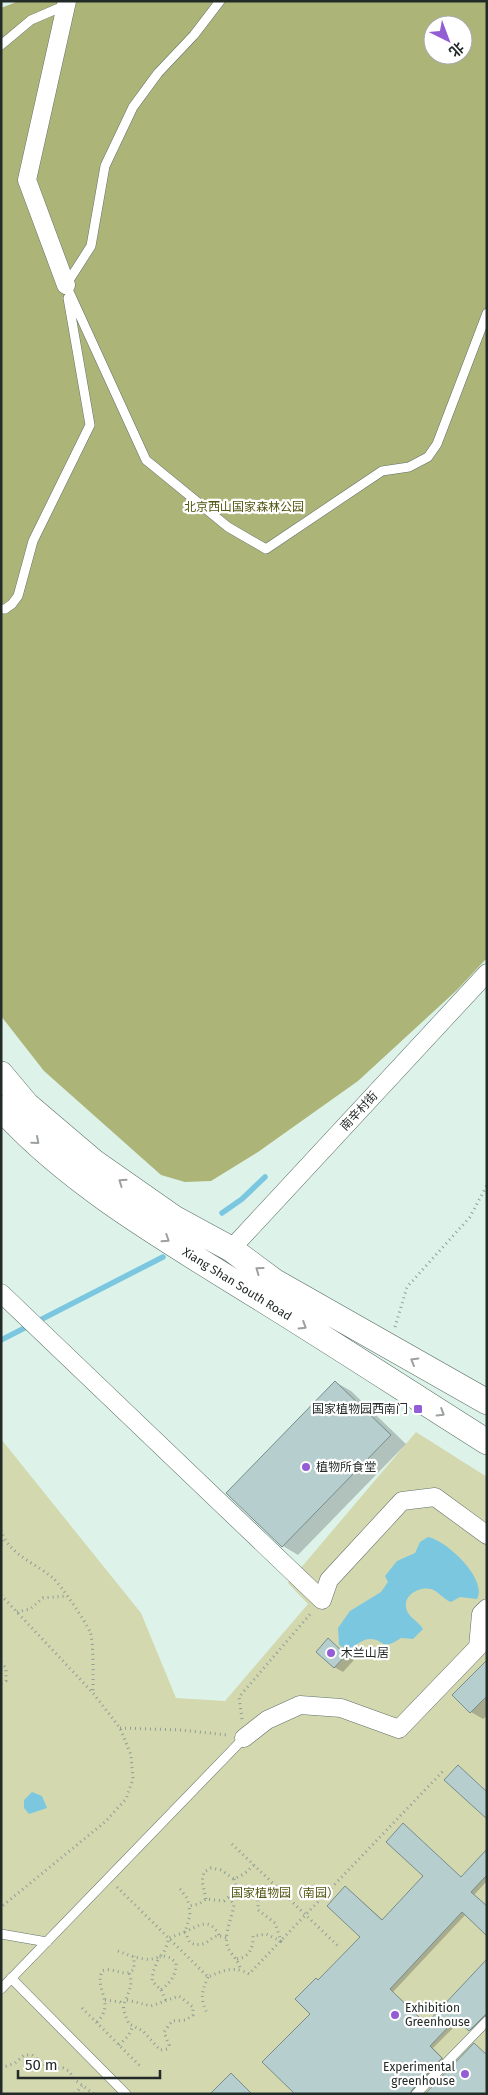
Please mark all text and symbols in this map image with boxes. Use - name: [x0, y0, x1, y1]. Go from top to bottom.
- north arrow: [423, 15, 473, 65]
- text: 北: [445, 38, 467, 60]
- park label: 北京西山国家森林公园: [184, 500, 304, 514]
- street label: 南辛村街: [338, 1089, 380, 1133]
- one-way arrow: [31, 1135, 40, 1144]
- one-way arrow: [119, 1179, 128, 1188]
- one-way arrow: [160, 1233, 169, 1243]
- street label: Xiang Shan South Road: [180, 1245, 294, 1323]
- one-way arrow: [255, 1267, 265, 1276]
- one-way arrow: [298, 1319, 307, 1329]
- one-way arrow: [410, 1357, 419, 1367]
- place label: 国家植物园西南门: [312, 1402, 408, 1416]
- marker: 国家植物园西南门: [412, 1403, 424, 1415]
- one-way arrow: [435, 1406, 444, 1416]
- place label: 植物所食堂: [316, 1460, 376, 1474]
- marker: 植物所食堂: [300, 1461, 312, 1473]
- place label: 木兰山居: [341, 1646, 389, 1660]
- marker: 木兰山居: [325, 1647, 337, 1659]
- park label: 国家植物园（南园）: [231, 1886, 339, 1900]
- place label: Exhibition Greenhouse: [405, 2001, 470, 2029]
- marker: Exhibition Greenhouse: [389, 2009, 401, 2021]
- scale bar: [18, 2048, 160, 2080]
- text: 50 m: [25, 2056, 58, 2074]
- place label: Experimental greenhouse: [383, 2060, 455, 2088]
- marker: Experimental greenhouse: [459, 2068, 471, 2080]

